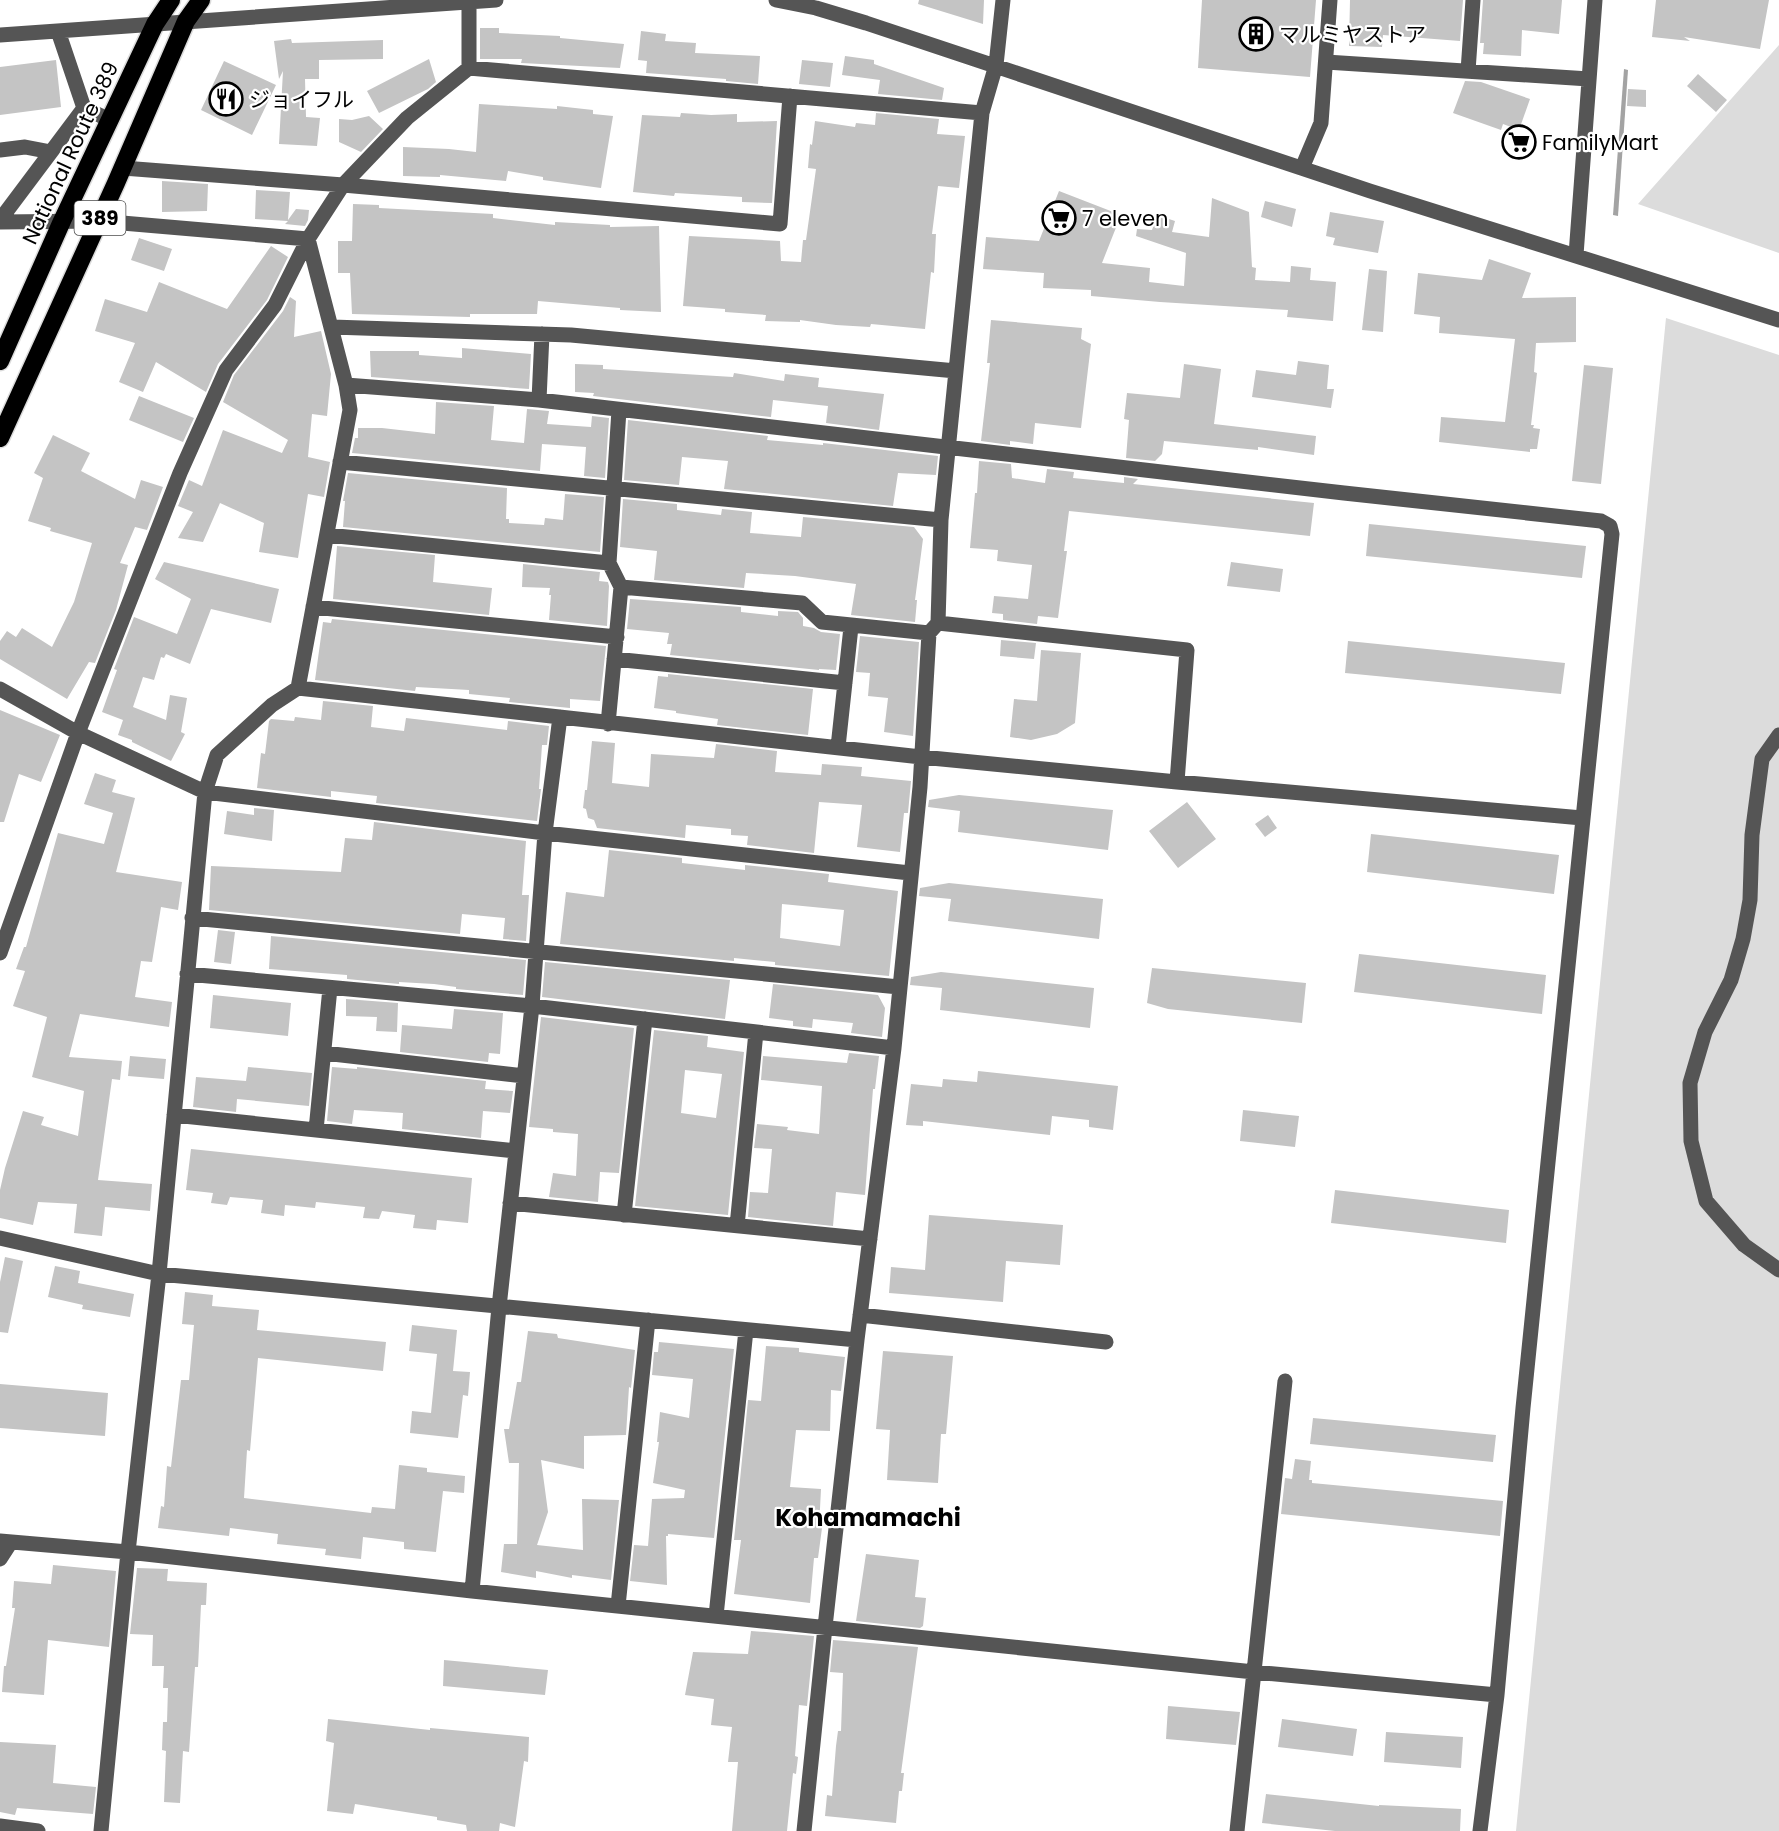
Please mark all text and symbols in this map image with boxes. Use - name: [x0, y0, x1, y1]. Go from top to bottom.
- building icon: マルミヤストア: [1238, 16, 1274, 52]
- place label: マルミヤストア: [1279, 20, 1426, 49]
- street label: National Route 389: [17, 58, 123, 248]
- restaurant icon: ジョイフル: [208, 81, 244, 117]
- place label: ジョイフル: [249, 85, 354, 114]
- supermarket icon: FamilyMart: [1501, 124, 1537, 160]
- place label: FamilyMart: [1542, 128, 1658, 157]
- supermarket icon: 7 eleven: [1041, 200, 1077, 236]
- road number: 389: [74, 201, 126, 235]
- place label: 7 eleven: [1082, 204, 1169, 233]
- district label: Kohamamachi: [775, 1501, 961, 1534]

